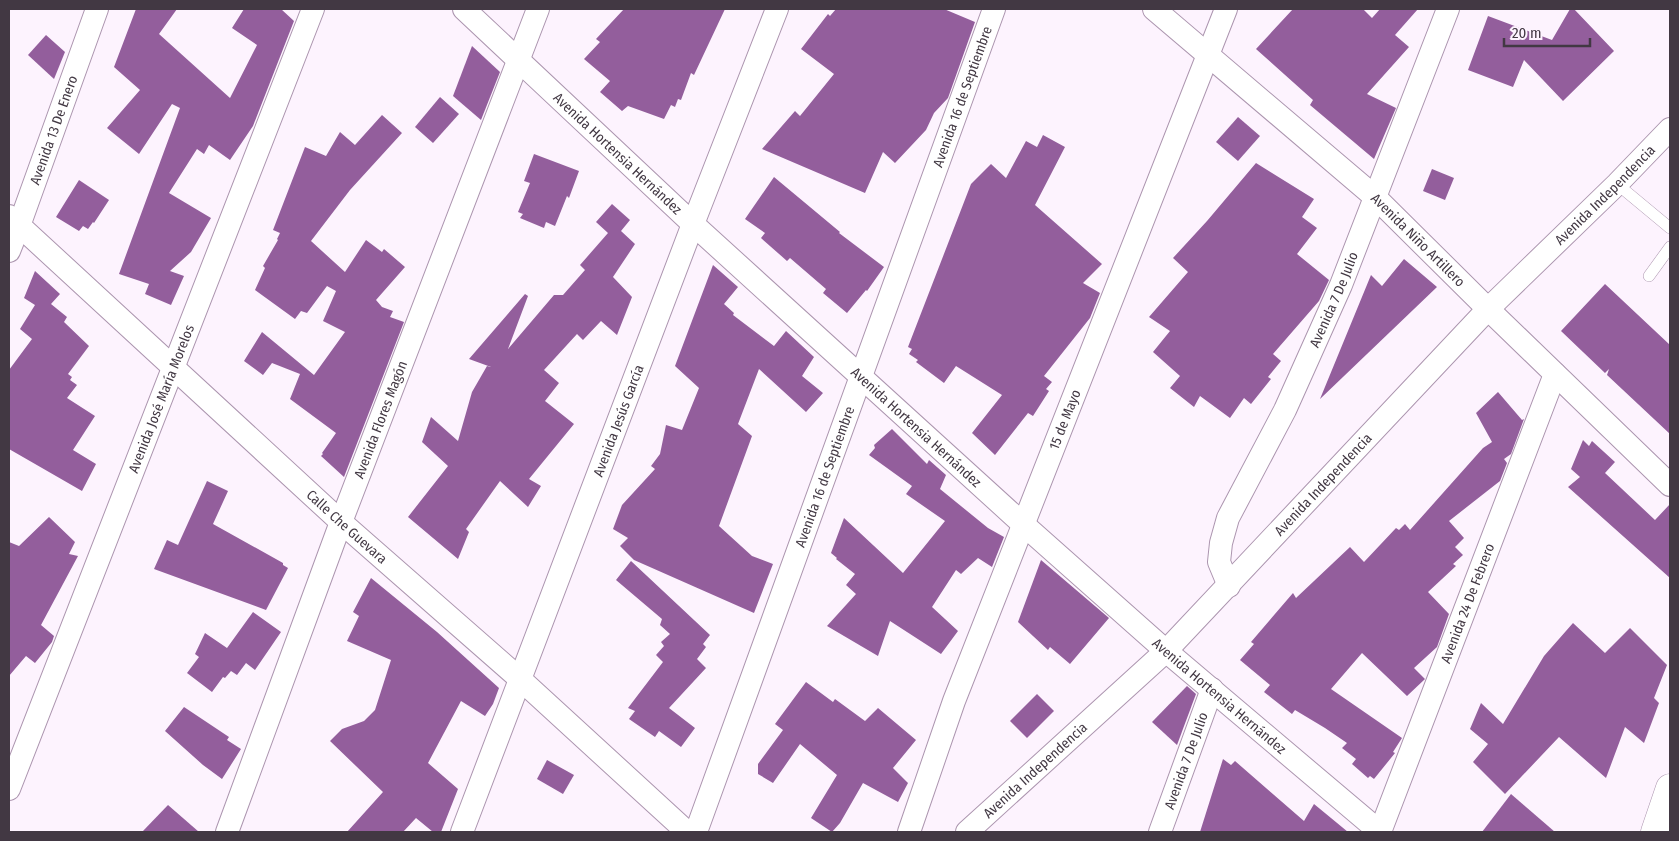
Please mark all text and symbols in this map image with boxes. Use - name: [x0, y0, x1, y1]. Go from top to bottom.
- scale bar: [1504, 15, 1590, 47]
- street label: Avenida 16 de Septiembre: [929, 24, 996, 169]
- text: 20 m: [1512, 24, 1542, 42]
- street label: Avenida 13 De Enero: [26, 73, 81, 187]
- street label: Avenida Hortensia Hernández: [550, 89, 686, 218]
- street label: Avenida Independencia: [1551, 141, 1659, 248]
- street label: Avenida Niño Artillero: [1368, 190, 1469, 290]
- street label: Avenida 7 De Julio: [1306, 249, 1362, 350]
- street label: Avenida José María Morelos: [125, 322, 198, 475]
- street label: Avenida Flores Magón: [350, 358, 411, 481]
- street label: Avenida Jesús García: [589, 362, 647, 479]
- street label: Avenida Hortensia Hernández: [848, 364, 985, 491]
- street label: 15 de Mayo: [1045, 387, 1084, 452]
- street label: Avenida 16 de Septiembre: [791, 404, 858, 549]
- street label: Avenida Independencia: [1271, 429, 1375, 539]
- street label: Calle Che Guevara: [303, 486, 391, 567]
- street label: Avenida 24 De Febrero: [1437, 541, 1498, 665]
- street label: Avenida Hortensia Hernández: [1149, 634, 1290, 758]
- street label: Avenida 7 De Julio: [1161, 710, 1211, 811]
- street label: Avenida Independencia: [980, 718, 1091, 822]

